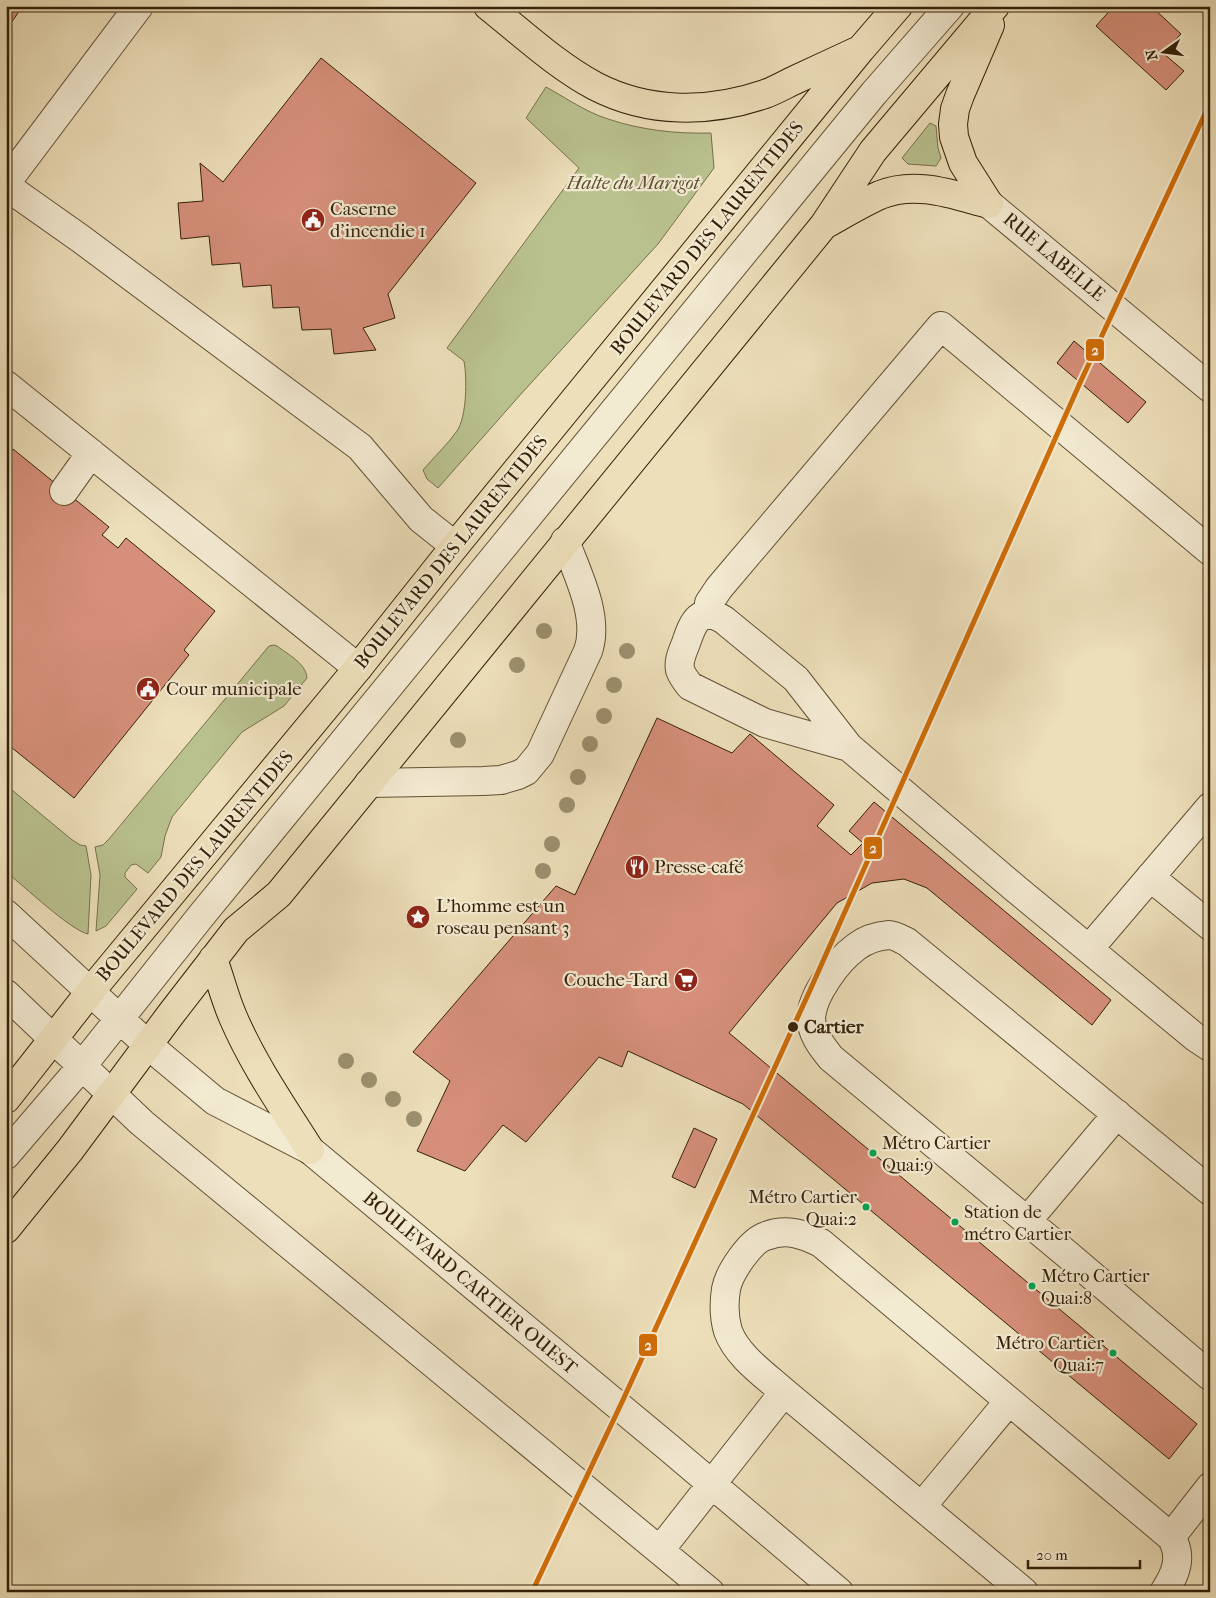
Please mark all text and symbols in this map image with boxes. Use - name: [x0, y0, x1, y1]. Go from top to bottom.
- north arrow: [1138, 28, 1188, 78]
- text: N: [1142, 47, 1161, 62]
- street label: BOULEVARD DES LAURENTIDES: [606, 116, 808, 359]
- park label: Halte du Marigot: [566, 172, 700, 194]
- place label: Caserne d'incendie 1: [330, 198, 426, 242]
- public building icon: Caserne d'incendie 1: [300, 207, 326, 233]
- street label: RUE LABELLE: [999, 208, 1110, 306]
- line badge: 2: [1085, 338, 1105, 362]
- text: 2: [1091, 342, 1099, 359]
- street label: BOULEVARD DES LAURENTIDES: [350, 430, 552, 673]
- public building icon: Cour municipale: [135, 676, 161, 702]
- place label: Cour municipale: [166, 678, 302, 700]
- street label: BOULEVARD DES LAURENTIDES: [92, 746, 298, 986]
- line badge: 2: [863, 836, 883, 860]
- text: 2: [869, 840, 877, 857]
- restaurant icon: Presse-café: [624, 854, 650, 880]
- place label: Presse-café: [654, 856, 744, 878]
- place label: L'homme est un roseau pensant 3: [436, 895, 570, 939]
- place icon: L'homme est un roseau pensant 3: [405, 904, 431, 930]
- supermarket icon: Couche-Tard: [673, 967, 699, 993]
- place label: Couche-Tard: [564, 969, 669, 991]
- place label: Cartier: [804, 1016, 864, 1038]
- marker: Cartier: [786, 1020, 800, 1034]
- place label: Métro Cartier Quai:9: [882, 1133, 991, 1176]
- marker: Métro Cartier Quai:9: [868, 1148, 878, 1158]
- street label: BOULEVARD CARTIER OUEST: [358, 1187, 582, 1379]
- place label: Métro Cartier Quai:2: [749, 1187, 857, 1230]
- marker: Métro Cartier Quai:2: [861, 1202, 871, 1212]
- place label: Station de métro Cartier: [964, 1202, 1071, 1245]
- marker: Station de métro Cartier: [950, 1217, 960, 1227]
- place label: Métro Cartier Quai:8: [1041, 1266, 1150, 1309]
- marker: Métro Cartier Quai:8: [1027, 1281, 1037, 1291]
- line badge: 2: [638, 1333, 658, 1357]
- place label: Métro Cartier Quai:7: [996, 1333, 1104, 1376]
- text: 2: [644, 1337, 652, 1354]
- marker: Métro Cartier Quai:7: [1108, 1348, 1118, 1358]
- scale bar: [1028, 1538, 1141, 1570]
- text: 20 m: [1036, 1546, 1068, 1564]

